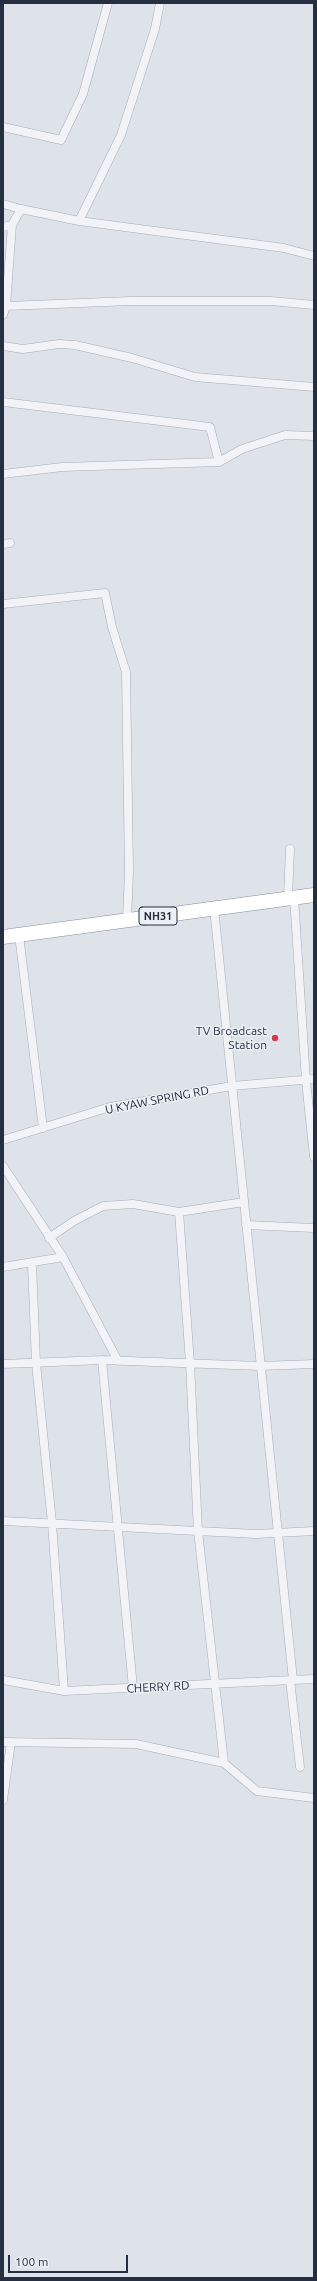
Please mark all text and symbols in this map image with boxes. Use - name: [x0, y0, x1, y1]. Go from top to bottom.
- road number: NH31: [139, 907, 177, 925]
- place label: TV Broadcast Station: [196, 1024, 267, 1052]
- marker: TV Broadcast Station: [270, 1033, 280, 1043]
- street label: U KYAW SPRING RD: [104, 1083, 210, 1117]
- street label: CHERRY RD: [126, 1678, 190, 1696]
- scale bar: [10, 2247, 130, 2273]
- text: 100 m: [15, 2255, 48, 2268]

